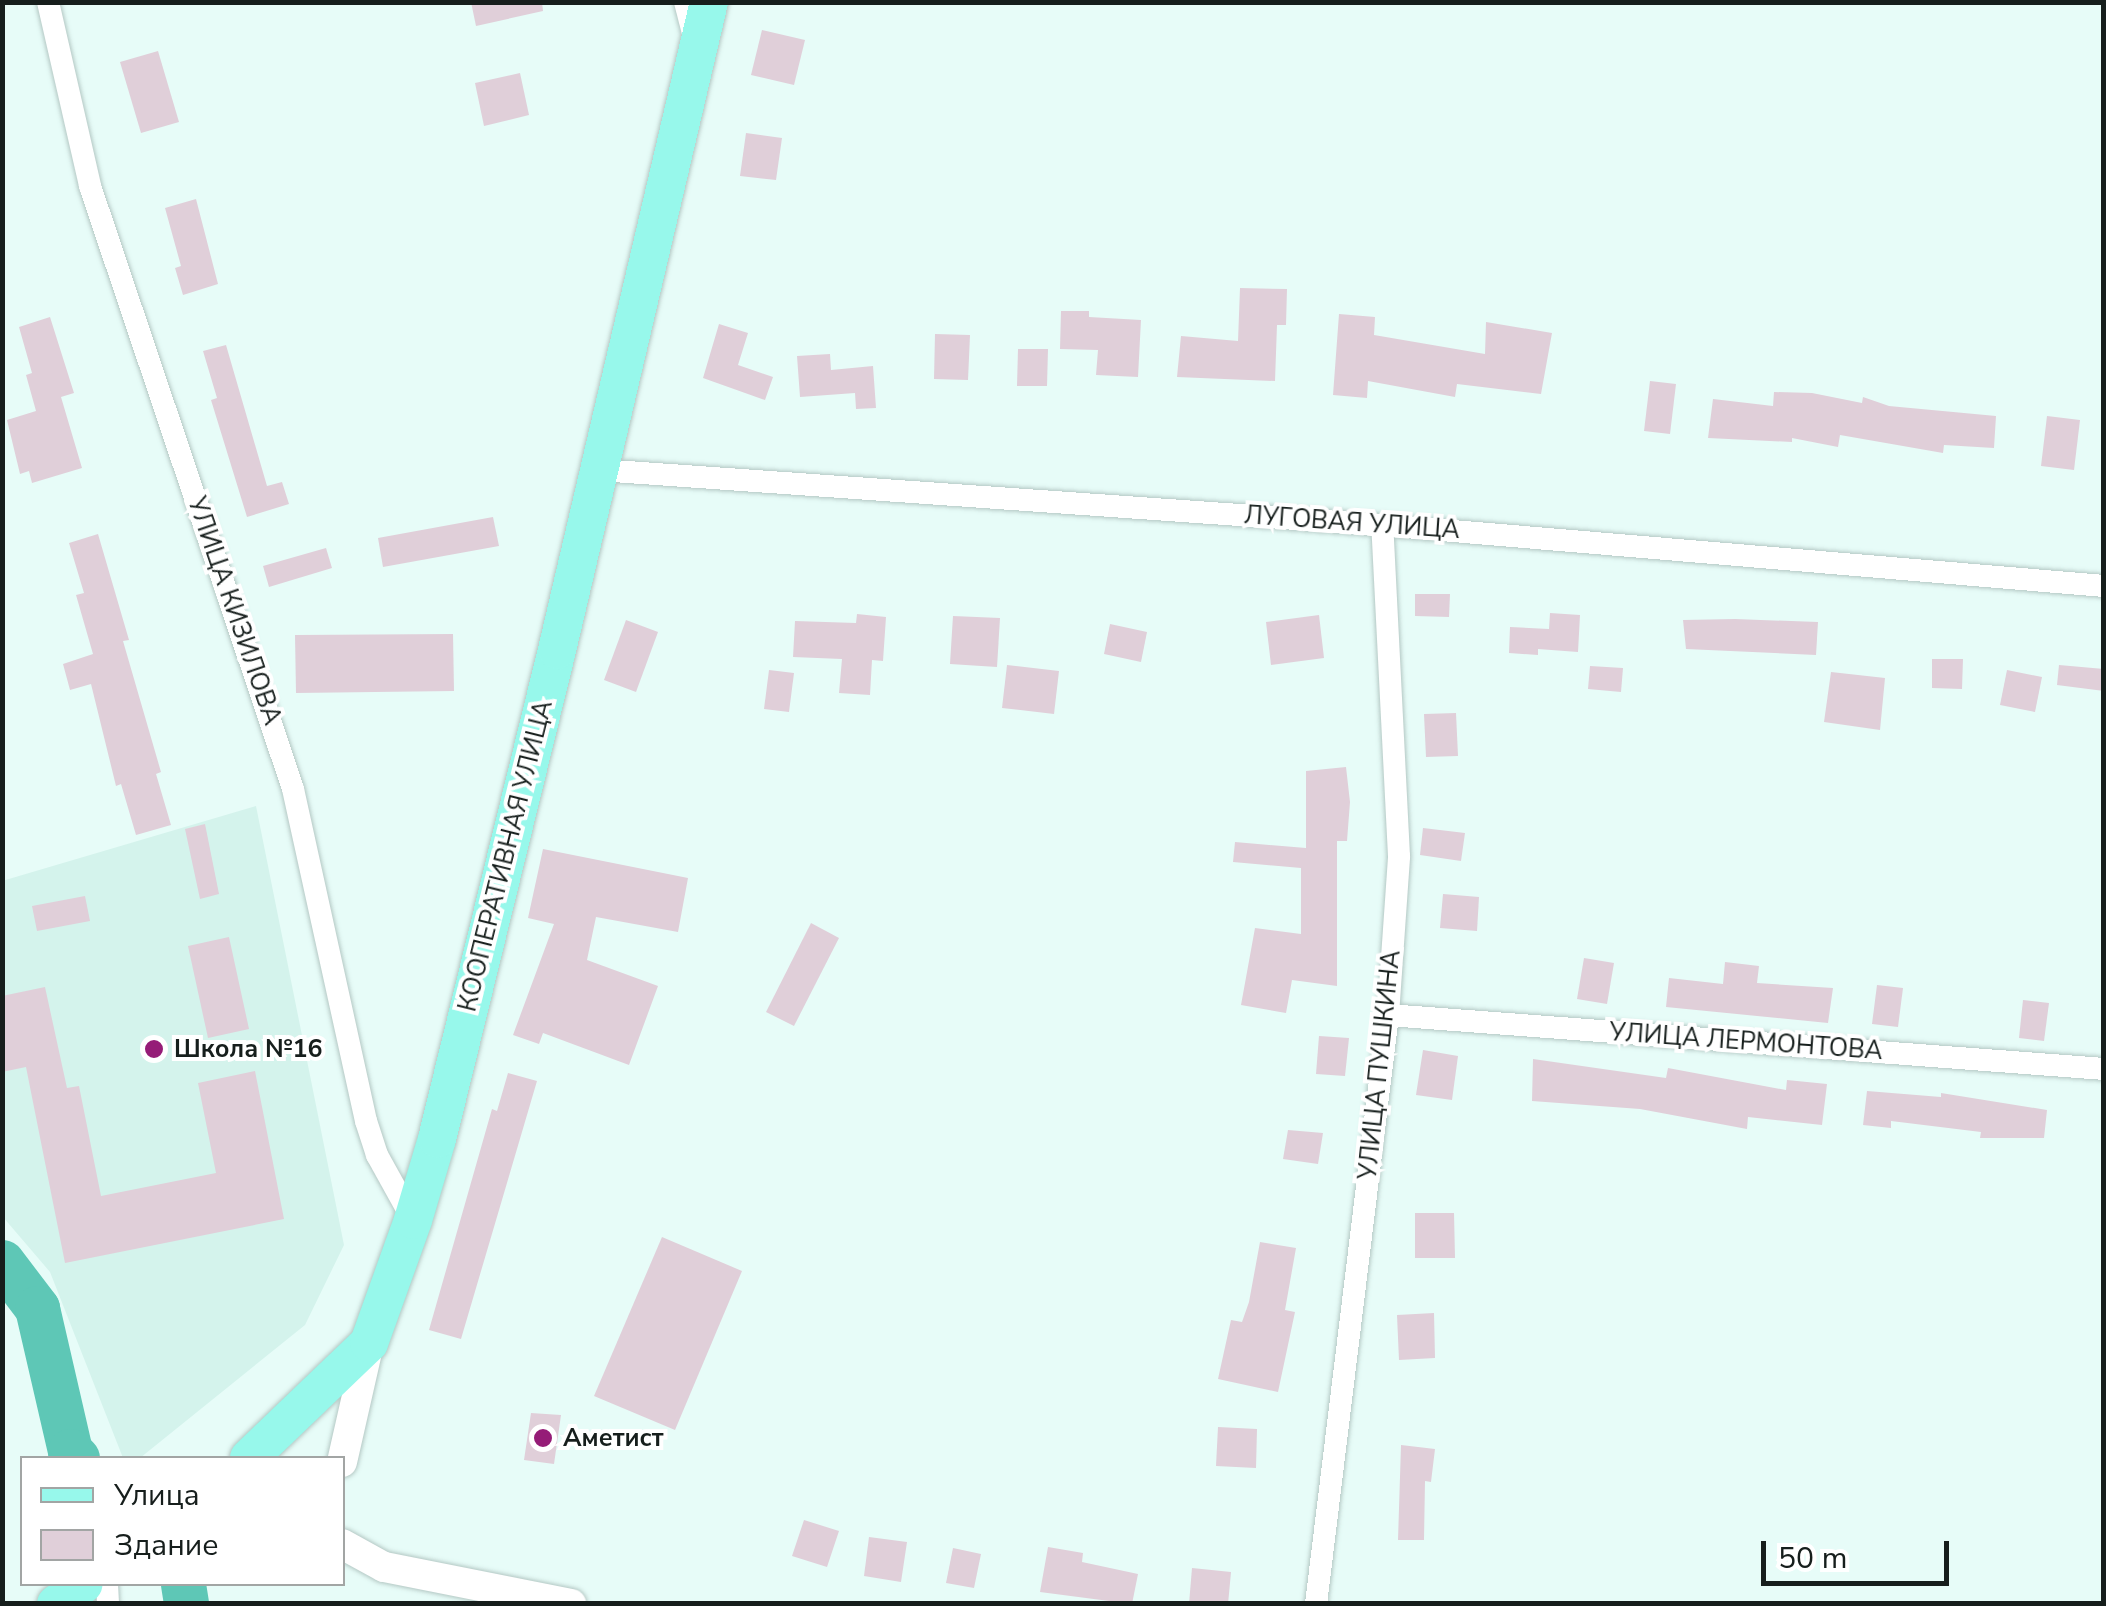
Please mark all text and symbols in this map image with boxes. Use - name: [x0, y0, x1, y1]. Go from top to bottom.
- street label: УЛИЦА КИЗИЛОВА: [181, 493, 287, 729]
- street label: ЛУГОВАЯ УЛИЦА: [1243, 500, 1461, 546]
- street label: КООПЕРАТИВНАЯ УЛИЦА: [453, 697, 559, 1015]
- street label: УЛИЦА ПУШКИНА: [1353, 949, 1407, 1181]
- street label: УЛИЦА ЛЕРМОНТОВА: [1608, 1017, 1884, 1067]
- place label: Школа №16: [174, 1034, 322, 1064]
- marker: Школа №16: [143, 1038, 165, 1060]
- place label: Аметист: [563, 1423, 664, 1453]
- marker: Аметист: [532, 1427, 554, 1449]
- legend: [20, 1456, 345, 1586]
- text: Улица: [114, 1475, 200, 1516]
- scale bar: [1766, 1521, 1954, 1583]
- text: Здание: [114, 1525, 219, 1566]
- text: 50 m: [1778, 1538, 1847, 1579]

